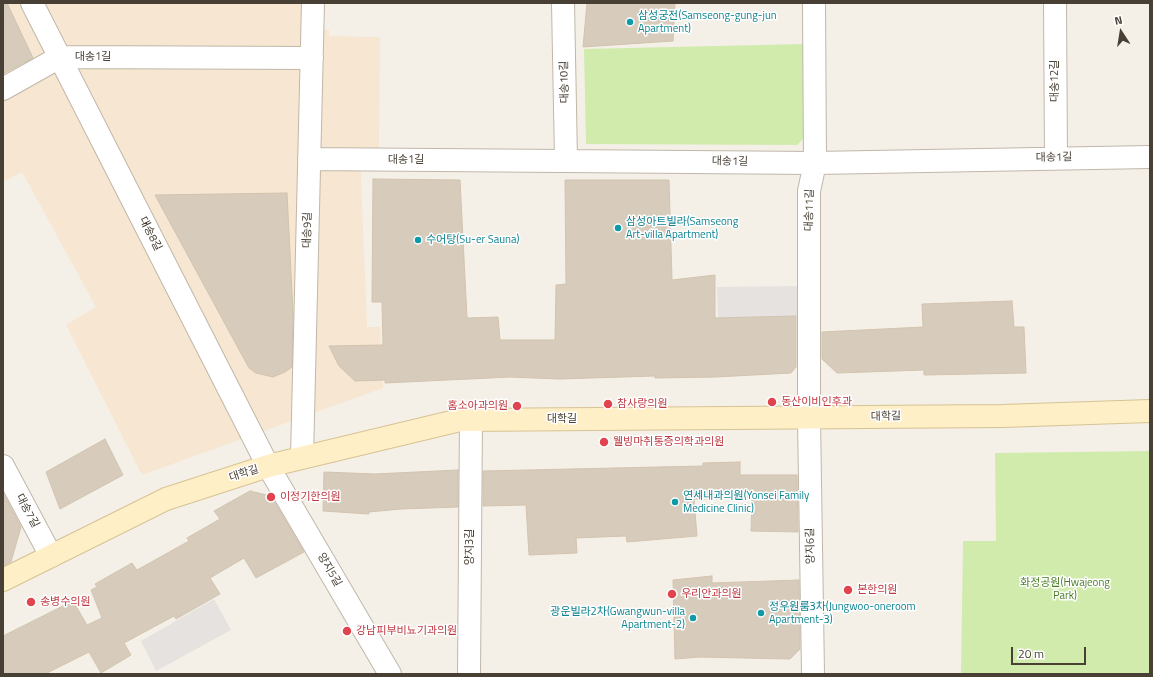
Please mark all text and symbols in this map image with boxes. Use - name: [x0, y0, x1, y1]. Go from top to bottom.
- place label: 삼성궁전(Samseong-gung-jun Apartment): [638, 9, 777, 35]
- north arrow: [1101, 12, 1141, 52]
- text: N: [1113, 12, 1124, 29]
- marker: 삼성궁전(Samseong-gung-jun Apartment): [625, 17, 635, 27]
- street label: 대송1길: [75, 50, 111, 64]
- street label: 대송12길: [1048, 60, 1062, 102]
- street label: 대송10길: [558, 61, 572, 103]
- street label: 대송1길: [1036, 151, 1072, 165]
- street label: 대송1길: [388, 153, 424, 167]
- street label: 대송1길: [712, 155, 748, 169]
- street label: 대송11길: [803, 188, 817, 232]
- street label: 대송9길: [301, 212, 315, 248]
- street label: 대송8길: [136, 215, 164, 253]
- place label: 삼성아트빌라(Samseong Art-villa Apartment): [626, 215, 738, 241]
- marker: 삼성아트빌라(Samseong Art-villa Apartment): [613, 223, 623, 233]
- place label: 수어탕(Su-er Sauna): [426, 233, 519, 247]
- marker: 수어탕(Su-er Sauna): [413, 235, 423, 245]
- place label: 동산이비인후과: [781, 395, 852, 409]
- marker: 동산이비인후과: [766, 396, 778, 408]
- place label: 참사랑의원: [617, 397, 668, 411]
- marker: 참사랑의원: [602, 398, 614, 410]
- place label: 홈소아과의원: [447, 399, 508, 413]
- marker: 홈소아과의원: [511, 400, 523, 412]
- street label: 대학길: [871, 410, 901, 424]
- street label: 대학길: [547, 412, 577, 426]
- place label: 웰빙마취통증의학과의원: [613, 435, 724, 449]
- marker: 웰빙마취통증의학과의원: [598, 436, 610, 448]
- street label: 대학길: [228, 463, 260, 485]
- place label: 연세내과의원(Yonsei Family Medicine Clinic): [683, 489, 809, 515]
- place label: 이정기한의원: [280, 490, 341, 504]
- marker: 이정기한의원: [265, 491, 277, 503]
- street label: 대송7길: [13, 492, 41, 530]
- marker: 연세내과의원(Yonsei Family Medicine Clinic): [670, 497, 680, 507]
- street label: 양지6길: [804, 528, 818, 564]
- street label: 양지3길: [463, 529, 477, 565]
- street label: 양지5길: [314, 551, 344, 589]
- park label: 화정공원(Hwajeong Park): [1020, 576, 1110, 602]
- place label: 본한의원: [857, 583, 897, 597]
- marker: 본한의원: [842, 584, 854, 596]
- place label: 우리안과의원: [681, 587, 742, 601]
- marker: 우리안과의원: [666, 588, 678, 600]
- place label: 송병수의원: [40, 595, 91, 609]
- marker: 송병수의원: [25, 596, 37, 608]
- place label: 정우원룸3차(Jungwoo-oneroom Apartment-3): [769, 600, 916, 626]
- place label: 광운빌라2차(Gwangwun-villa Apartment-2): [550, 605, 685, 631]
- marker: 정우원룸3차(Jungwoo-oneroom Apartment-3): [756, 608, 766, 618]
- marker: 광운빌라2차(Gwangwun-villa Apartment-2): [688, 613, 698, 623]
- place label: 강남피부비뇨기과의원: [356, 624, 457, 638]
- marker: 강남피부비뇨기과의원: [341, 625, 353, 637]
- scale bar: [1013, 639, 1088, 665]
- text: 20 m: [1018, 644, 1044, 663]

